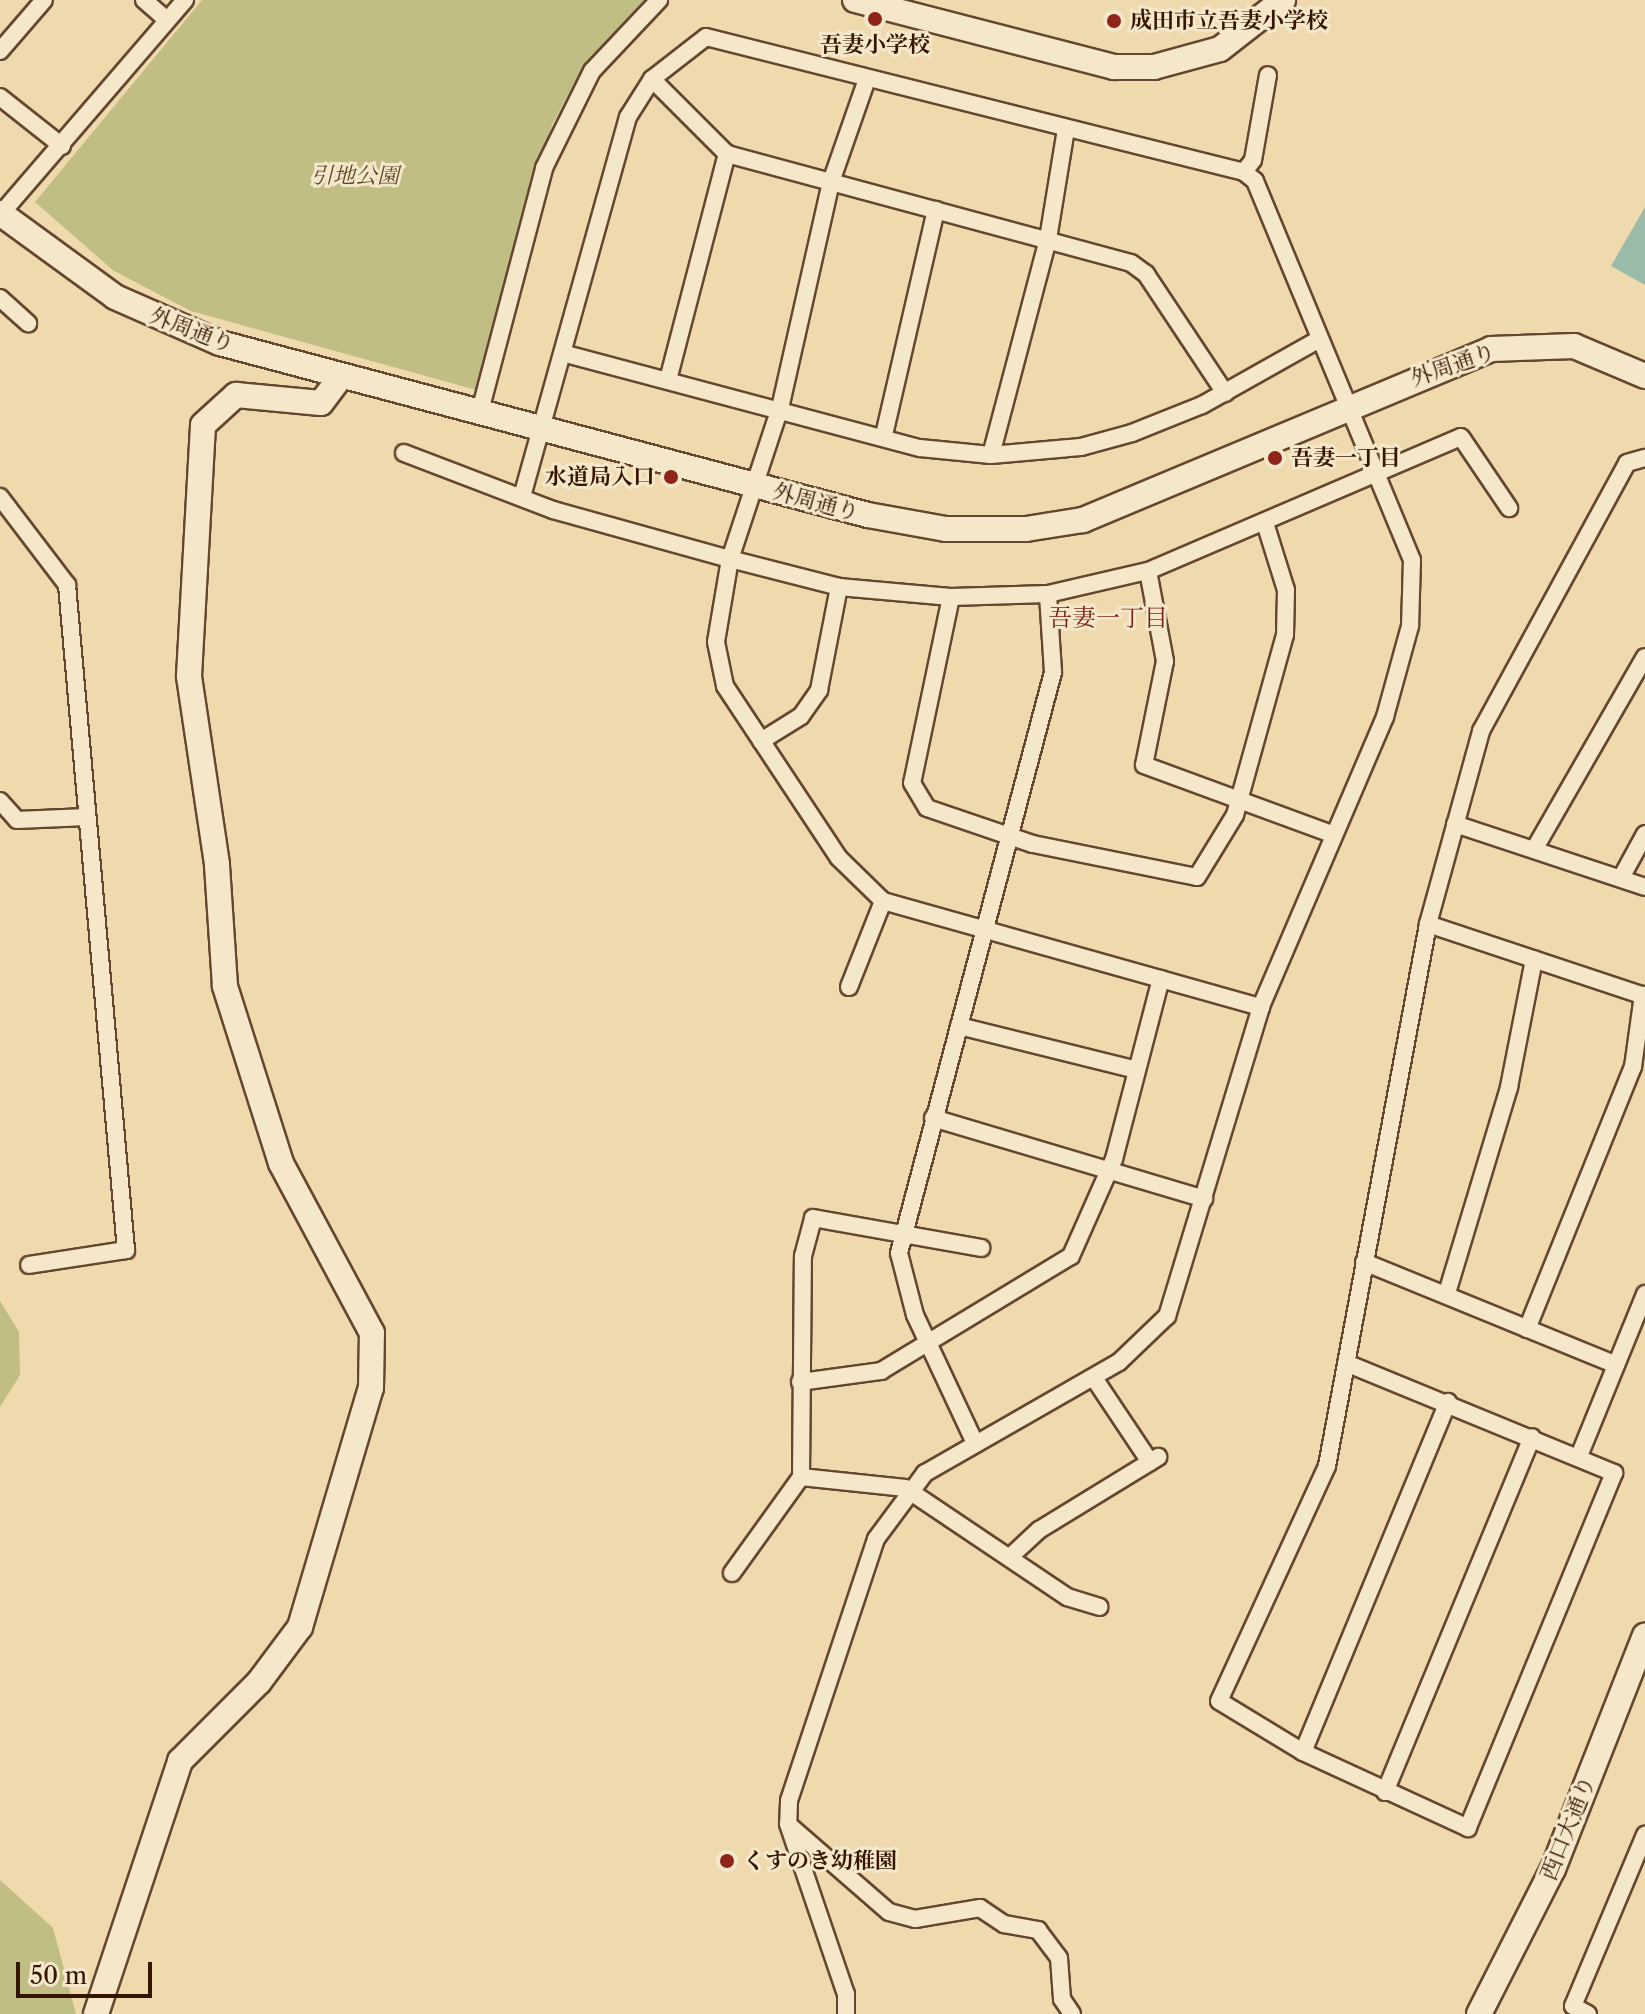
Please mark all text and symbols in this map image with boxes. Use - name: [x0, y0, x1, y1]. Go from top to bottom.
- place label: 成田市立吾妻小学校: [1130, 8, 1328, 34]
- marker: 吾妻小学校: [866, 10, 884, 28]
- marker: 成田市立吾妻小学校: [1105, 12, 1123, 30]
- place label: 吾妻小学校: [820, 32, 930, 58]
- park label: 引地公園: [311, 163, 399, 189]
- street label: 外周通り: [146, 302, 238, 358]
- street label: 外周通り: [1407, 338, 1499, 392]
- place label: 吾妻一丁目: [1291, 445, 1401, 471]
- marker: 吾妻一丁目: [1266, 449, 1284, 467]
- place label: 水道局入口: [545, 464, 655, 490]
- marker: 水道局入口: [662, 468, 680, 486]
- street label: 外周通り: [770, 478, 862, 526]
- district label: 吾妻一丁目: [1048, 604, 1168, 632]
- street label: 西口大通り: [1535, 1772, 1601, 1884]
- place label: くすのき幼稚園: [743, 1848, 897, 1874]
- marker: くすのき幼稚園: [718, 1852, 736, 1870]
- scale bar: [20, 1946, 156, 1996]
- text: 50 m: [30, 1961, 87, 1990]

